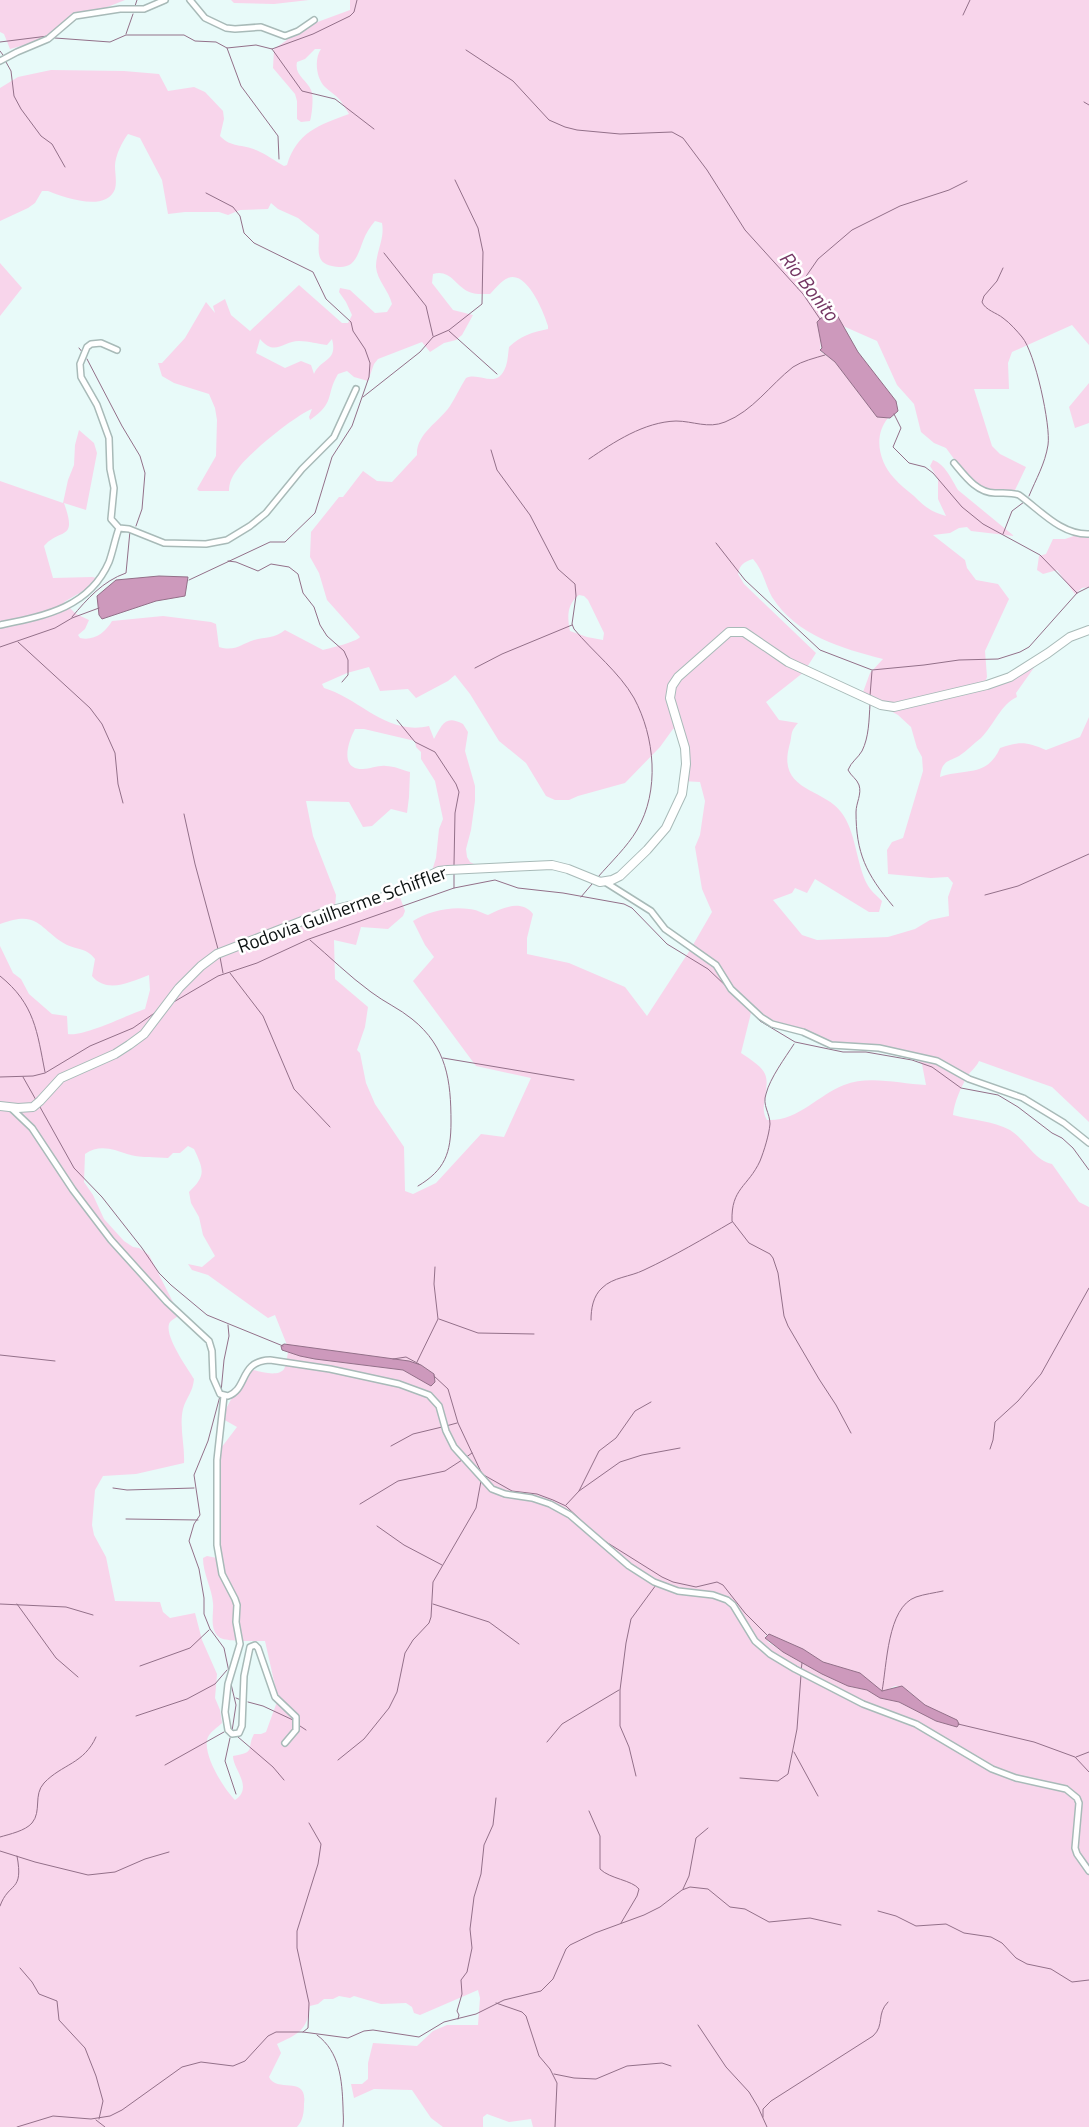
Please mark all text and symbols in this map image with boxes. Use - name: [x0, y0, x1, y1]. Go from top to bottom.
- water label: Rio Bonito: [772, 244, 847, 328]
- street label: Rodovia Guilherme Schiffler: [233, 857, 451, 960]

